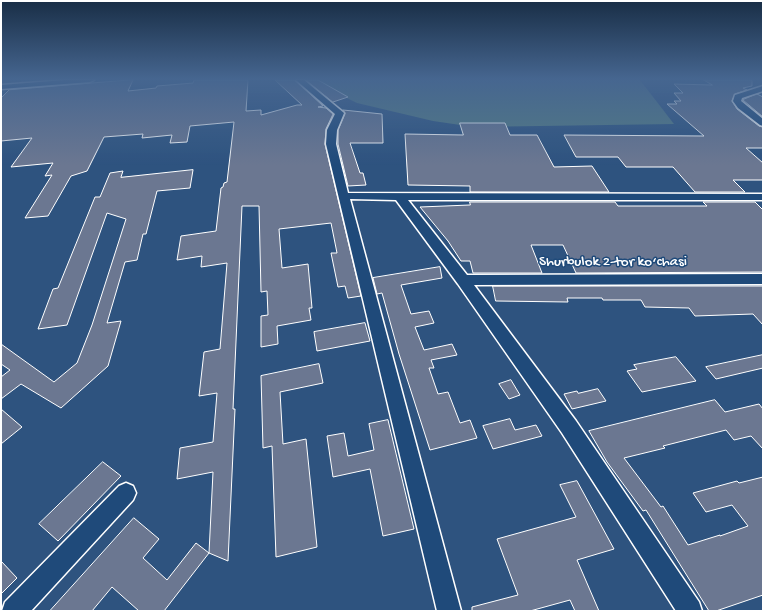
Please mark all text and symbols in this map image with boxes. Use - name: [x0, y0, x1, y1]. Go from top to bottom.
- street label: Shurbulok 2-tor ko‘chasi: [539, 254, 687, 272]

